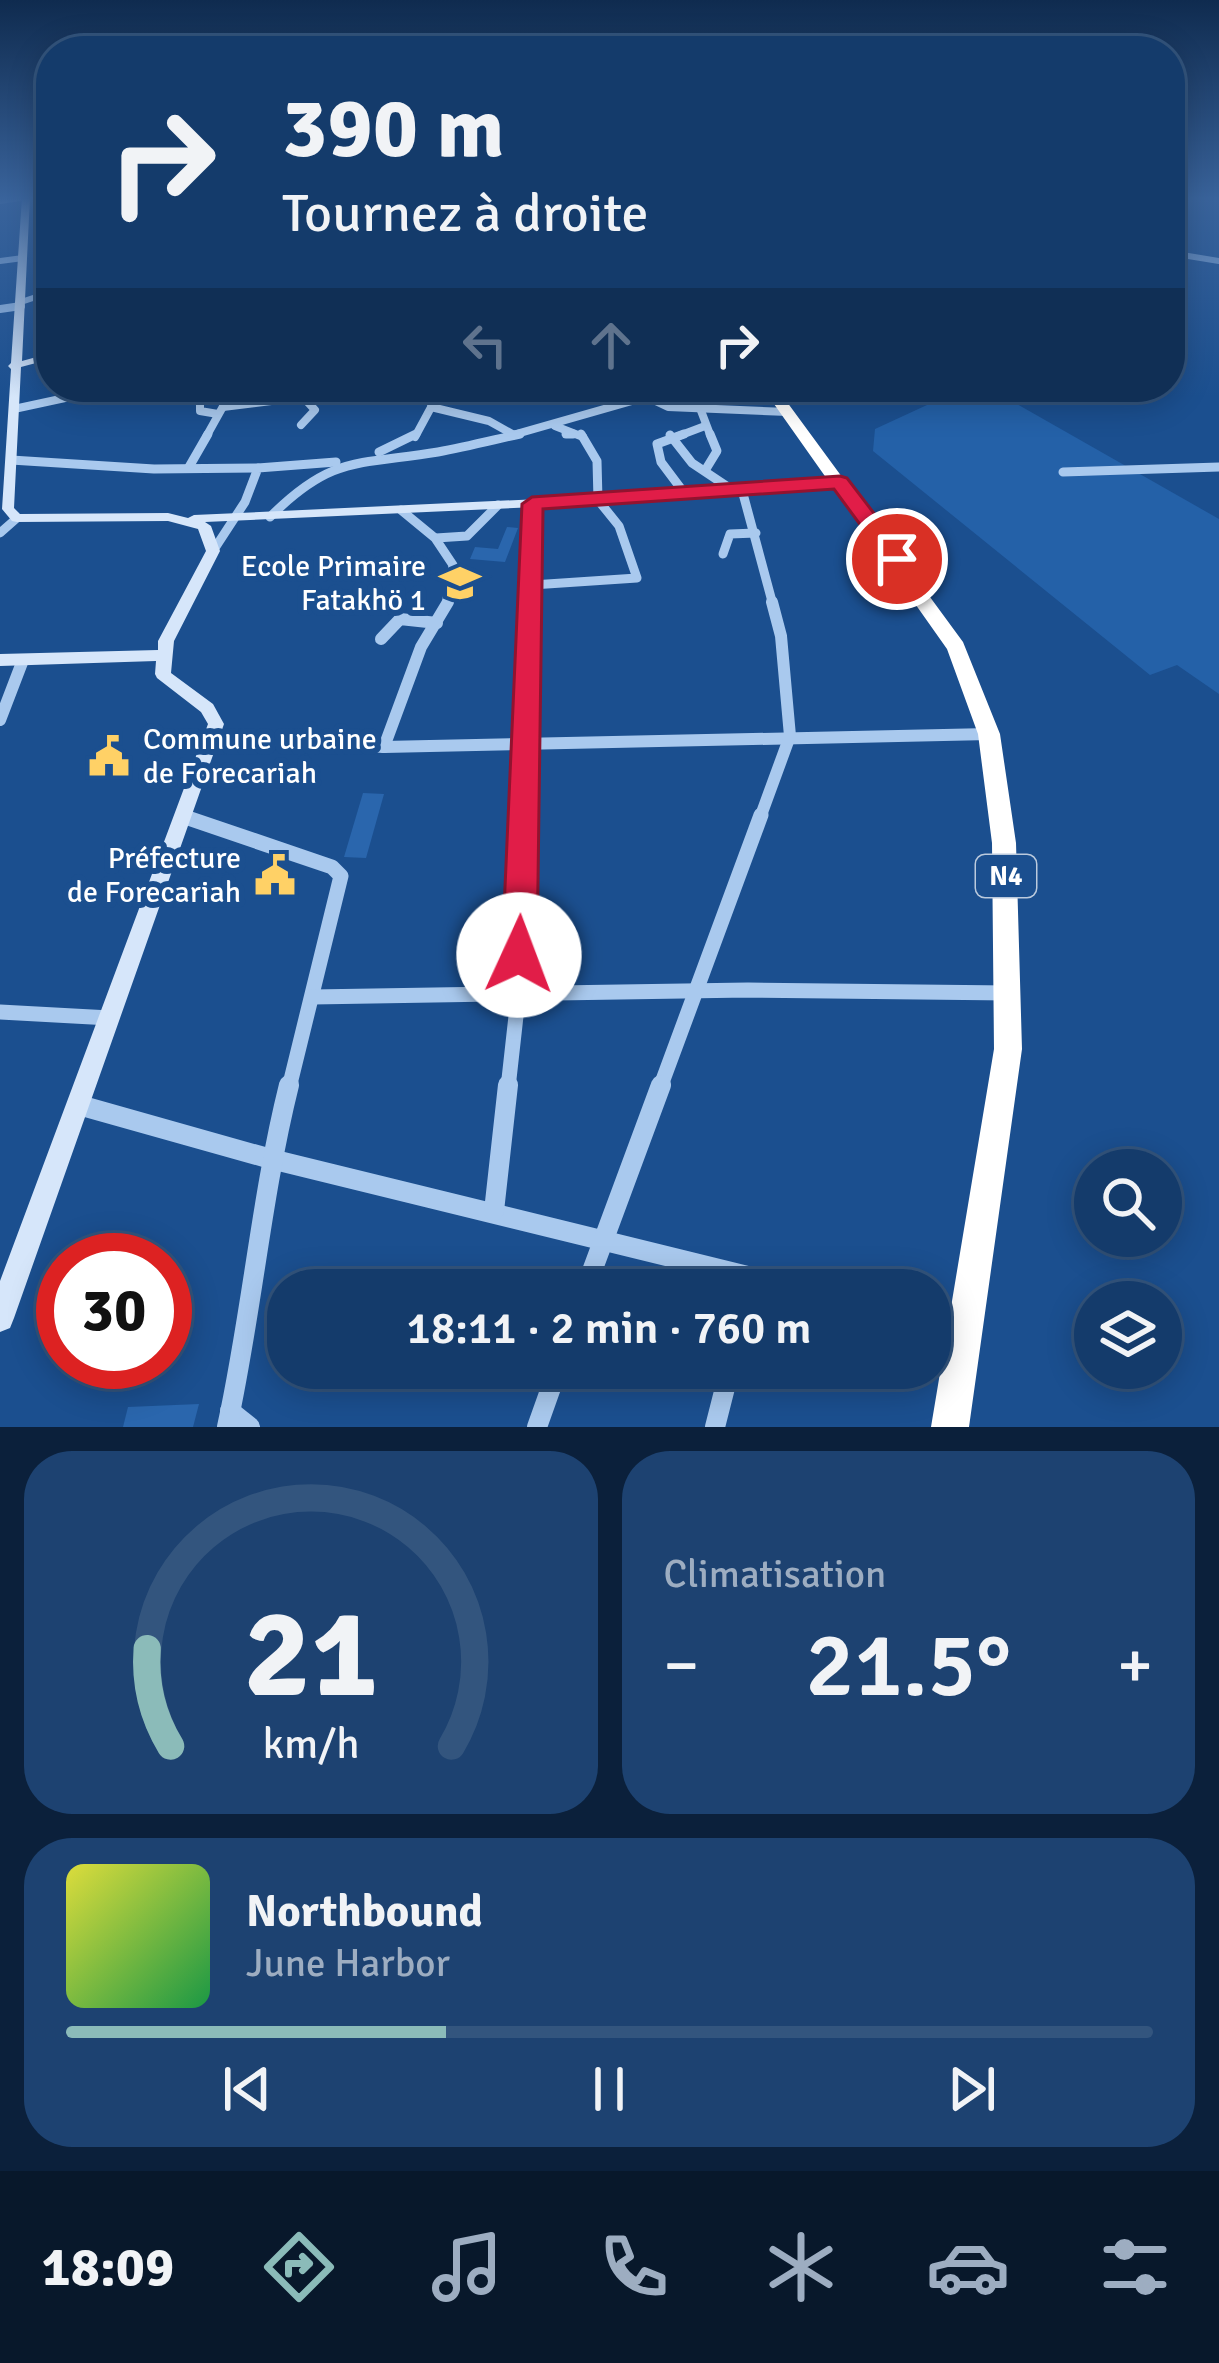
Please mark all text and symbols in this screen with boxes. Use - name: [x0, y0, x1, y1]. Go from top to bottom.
- text: 390 m: [282, 77, 504, 181]
- icon: right: [84, 84, 240, 240]
- text: Tournez à droite: [282, 180, 649, 247]
- icon: left: [452, 312, 518, 378]
- icon: ahead: [578, 312, 644, 378]
- icon: right: [704, 312, 770, 378]
- pin: [846, 508, 948, 610]
- icon: arrive: [864, 526, 930, 592]
- place label: Ecole Primaire Fatakhö 1: [241, 548, 426, 619]
- school or university icon: Ecole Primaire Fatakhö 1: [437, 560, 483, 606]
- place label: Commune urbaine de Forecariah: [143, 721, 377, 792]
- public building icon: Commune urbaine de Forecariah: [86, 733, 132, 779]
- place label: Préfecture de Forecariah: [67, 840, 241, 911]
- public building icon: Préfecture de Forecariah: [252, 852, 298, 898]
- road number: N4: [976, 855, 1036, 897]
- position arrow: [456, 892, 582, 1018]
- map controls: [1074, 1149, 1182, 1389]
- button: search: [1074, 1149, 1182, 1257]
- speed limit sign: 30: [36, 1233, 192, 1389]
- button: layers: [1074, 1281, 1182, 1389]
- text: 18:11 · 2 min · 760 m: [407, 1301, 811, 1356]
- text: Climatisation: [664, 1550, 886, 1598]
- text: 21: [243, 1578, 378, 1731]
- text: 21.5°: [806, 1610, 1011, 1721]
- text: −: [664, 1625, 699, 1706]
- text: +: [1117, 1625, 1153, 1706]
- text: km/h: [262, 1717, 359, 1770]
- text: Northbound: [246, 1884, 483, 1939]
- text: June Harbor: [246, 1939, 450, 1987]
- icon: previous: [214, 2056, 280, 2122]
- icon: pause: [576, 2056, 642, 2122]
- icon: next: [939, 2056, 1005, 2122]
- icon: directions: [257, 2225, 341, 2309]
- icon: music: [425, 2225, 509, 2309]
- icon: phone: [592, 2225, 676, 2309]
- icon: climate: [759, 2225, 843, 2309]
- icon: car: [926, 2225, 1010, 2309]
- icon: filters: [1093, 2225, 1177, 2309]
- text: 18:09: [42, 2234, 174, 2301]

